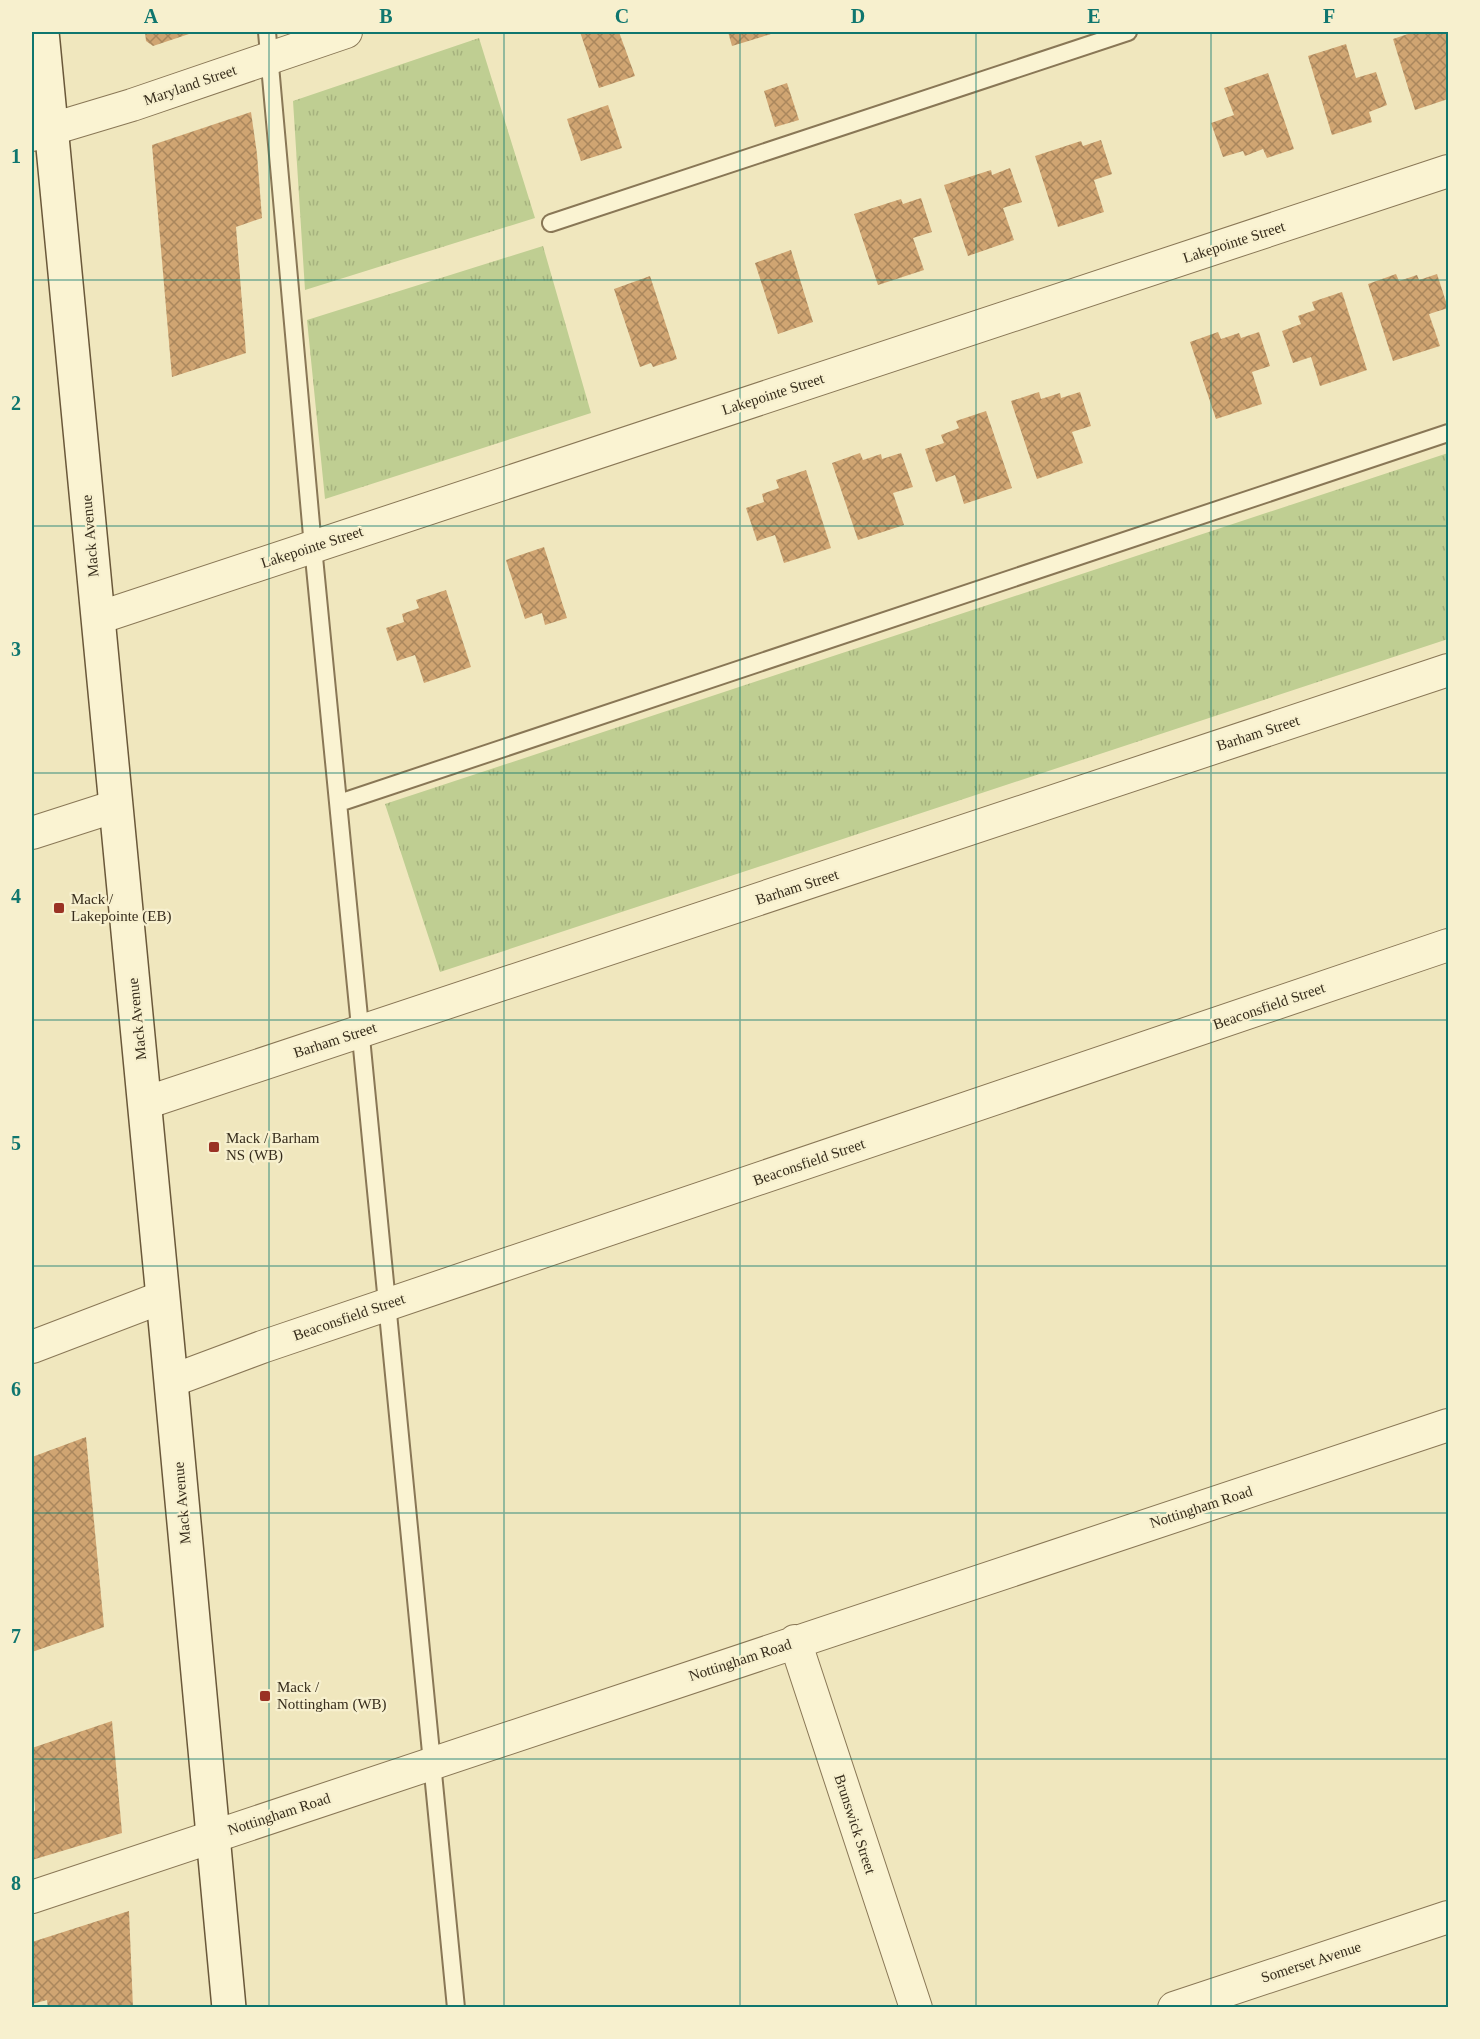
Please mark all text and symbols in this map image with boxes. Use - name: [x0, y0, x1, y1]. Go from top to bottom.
- text: A: [144, 5, 159, 27]
- text: B: [379, 5, 393, 27]
- text: C: [615, 5, 629, 27]
- text: D: [851, 5, 865, 27]
- text: E: [1087, 5, 1101, 27]
- text: F: [1323, 5, 1335, 27]
- street label: Maryland Street: [142, 61, 239, 108]
- text: 1: [11, 145, 21, 167]
- street label: Lakepointe Street: [1181, 218, 1288, 266]
- street label: Lakepointe Street: [720, 370, 827, 418]
- text: 2: [11, 392, 21, 414]
- street label: Mack Avenue: [78, 494, 102, 578]
- street label: Lakepointe Street: [259, 523, 366, 571]
- text: 3: [11, 638, 21, 660]
- street label: Barham Street: [1215, 712, 1302, 754]
- street label: Barham Street: [754, 866, 841, 908]
- text: 4: [11, 885, 21, 907]
- place label: Mack / Lakepointe (EB): [71, 891, 171, 925]
- marker: Mack / Lakepointe (EB): [52, 901, 66, 915]
- street label: Mack Avenue: [125, 977, 149, 1061]
- street label: Beaconsfield Street: [1211, 979, 1328, 1033]
- street label: Barham Street: [292, 1019, 379, 1061]
- place label: Mack / Barham NS (WB): [226, 1130, 320, 1164]
- text: 5: [11, 1132, 21, 1154]
- street label: Beaconsfield Street: [751, 1135, 868, 1189]
- marker: Mack / Barham NS (WB): [207, 1140, 221, 1154]
- street label: Beaconsfield Street: [291, 1290, 408, 1344]
- text: 6: [11, 1378, 21, 1400]
- street label: Mack Avenue: [170, 1461, 194, 1545]
- street label: Nottingham Road: [1148, 1483, 1255, 1531]
- text: 7: [11, 1625, 21, 1647]
- street label: Nottingham Road: [687, 1636, 794, 1684]
- place label: Mack / Nottingham (WB): [277, 1679, 387, 1713]
- marker: Mack / Nottingham (WB): [258, 1689, 272, 1703]
- street label: Brunswick Street: [831, 1772, 879, 1877]
- street label: Nottingham Road: [226, 1790, 333, 1838]
- text: 8: [11, 1872, 21, 1894]
- street label: Somerset Avenue: [1259, 1938, 1363, 1986]

